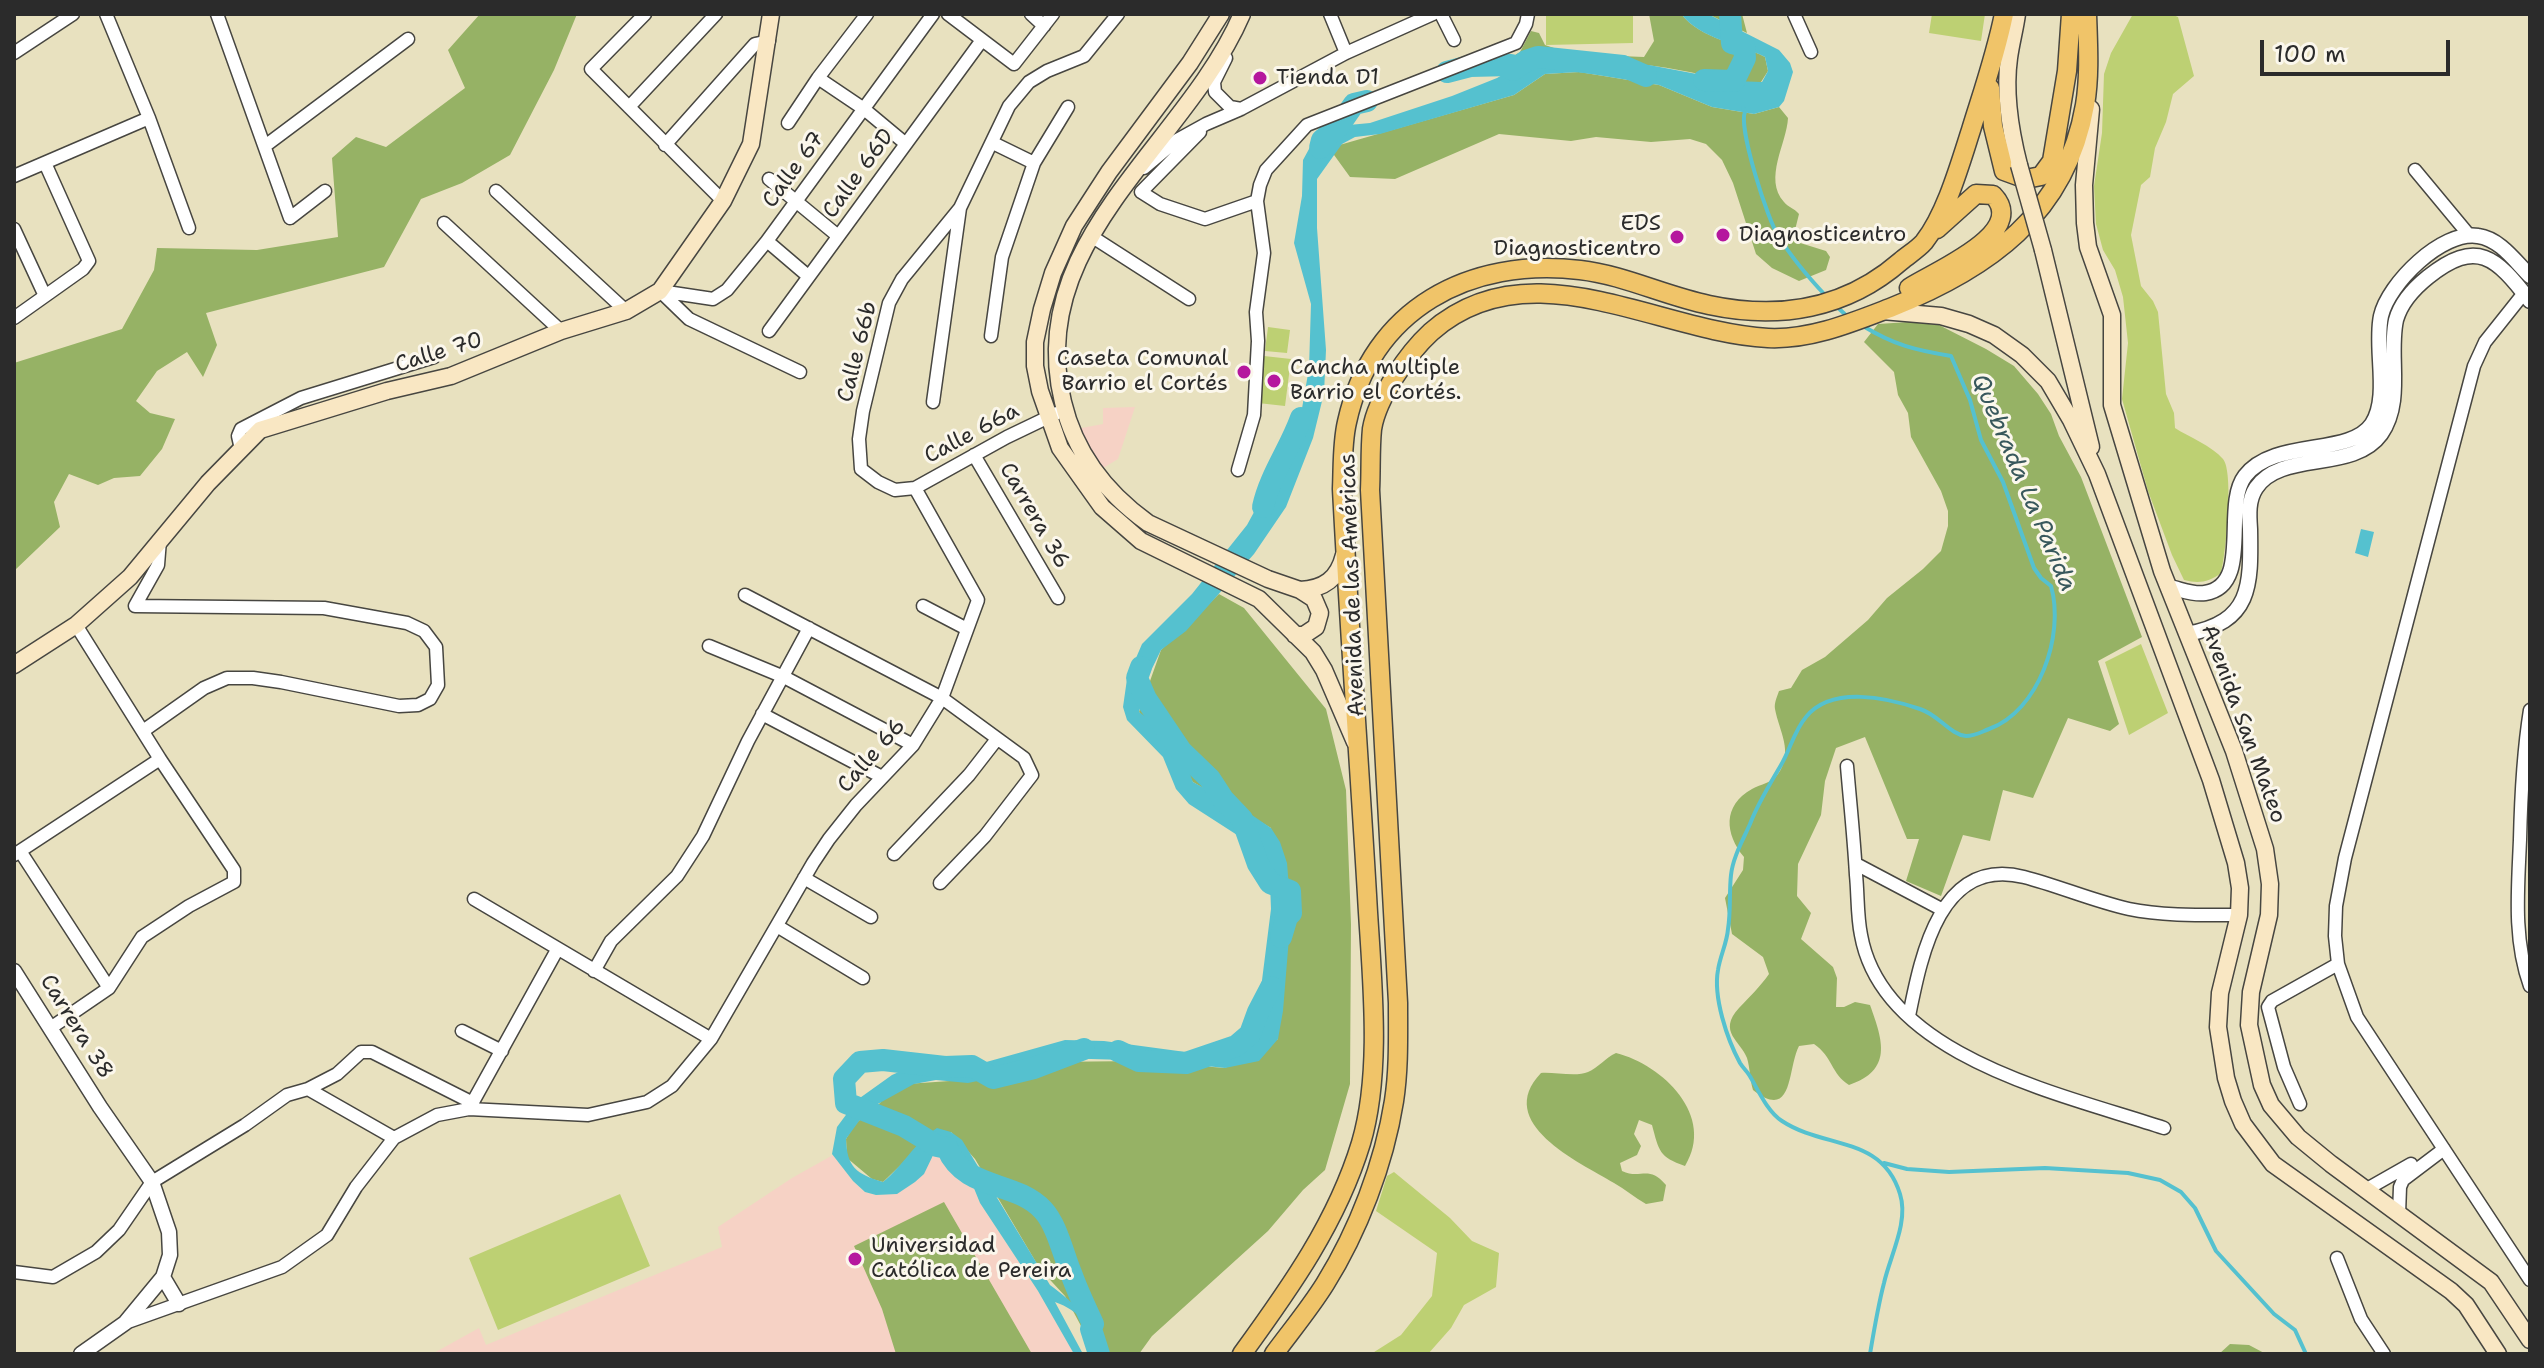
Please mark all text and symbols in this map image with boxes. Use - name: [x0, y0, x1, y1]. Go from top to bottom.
- scale bar: [2264, 24, 2454, 74]
- text: 100 m: [2274, 38, 2346, 70]
- place label: Tienda D1: [1276, 65, 1379, 91]
- marker: Tienda D1: [1251, 69, 1269, 87]
- street label: Calle 66D: [818, 124, 900, 224]
- street label: Calle 67: [757, 127, 831, 213]
- place label: EDS Diagnosticentro: [1494, 211, 1661, 262]
- place label: Diagnosticentro: [1739, 222, 1906, 248]
- marker: Diagnosticentro: [1714, 226, 1732, 244]
- marker: EDS Diagnosticentro: [1668, 228, 1686, 246]
- street label: Calle 66b: [833, 299, 883, 405]
- street label: Calle 70: [392, 327, 486, 379]
- place label: Caseta Comunal Barrio el Cortés: [1057, 346, 1228, 398]
- place label: Cancha multiple Barrio el Cortés.: [1290, 355, 1461, 406]
- marker: Caseta Comunal Barrio el Cortés: [1235, 363, 1253, 381]
- water label: Quebrada La Parida: [1964, 370, 2082, 596]
- marker: Cancha multiple Barrio el Cortés.: [1265, 372, 1283, 390]
- street label: Calle 66a: [920, 398, 1024, 470]
- street label: Avenida de las Américas: [1335, 453, 1371, 717]
- street label: Carrera 36: [993, 458, 1075, 574]
- street label: Avenida San Mateo: [2195, 621, 2291, 827]
- street label: Calle 66: [833, 713, 911, 799]
- street label: Carrera 38: [34, 970, 118, 1084]
- place label: Universidad Católica de Pereira: [871, 1233, 1071, 1284]
- marker: Universidad Católica de Pereira: [846, 1250, 864, 1268]

